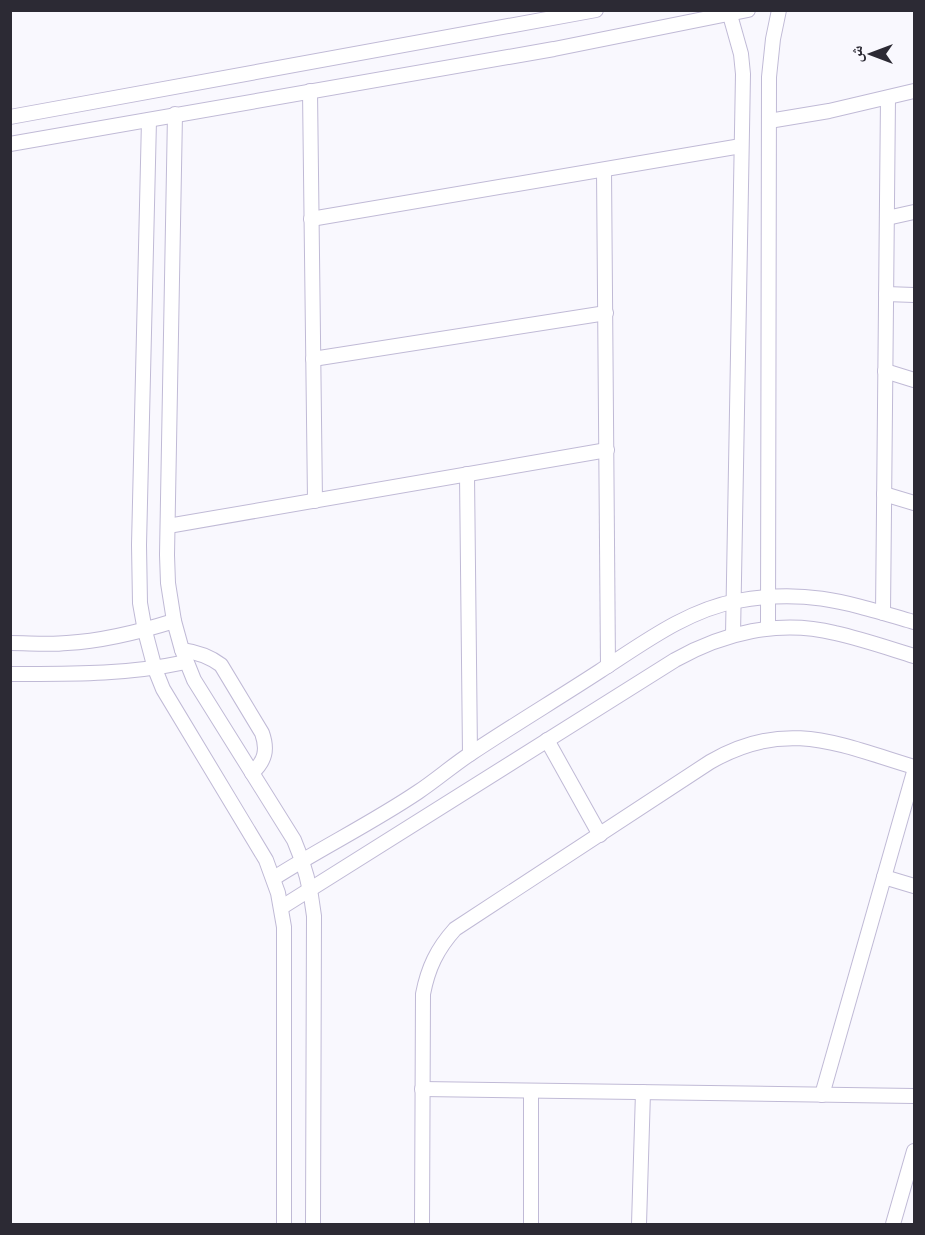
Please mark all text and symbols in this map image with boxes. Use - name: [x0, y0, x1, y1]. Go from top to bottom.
- north arrow: [841, 24, 901, 84]
- text: ش: [846, 45, 866, 62]

